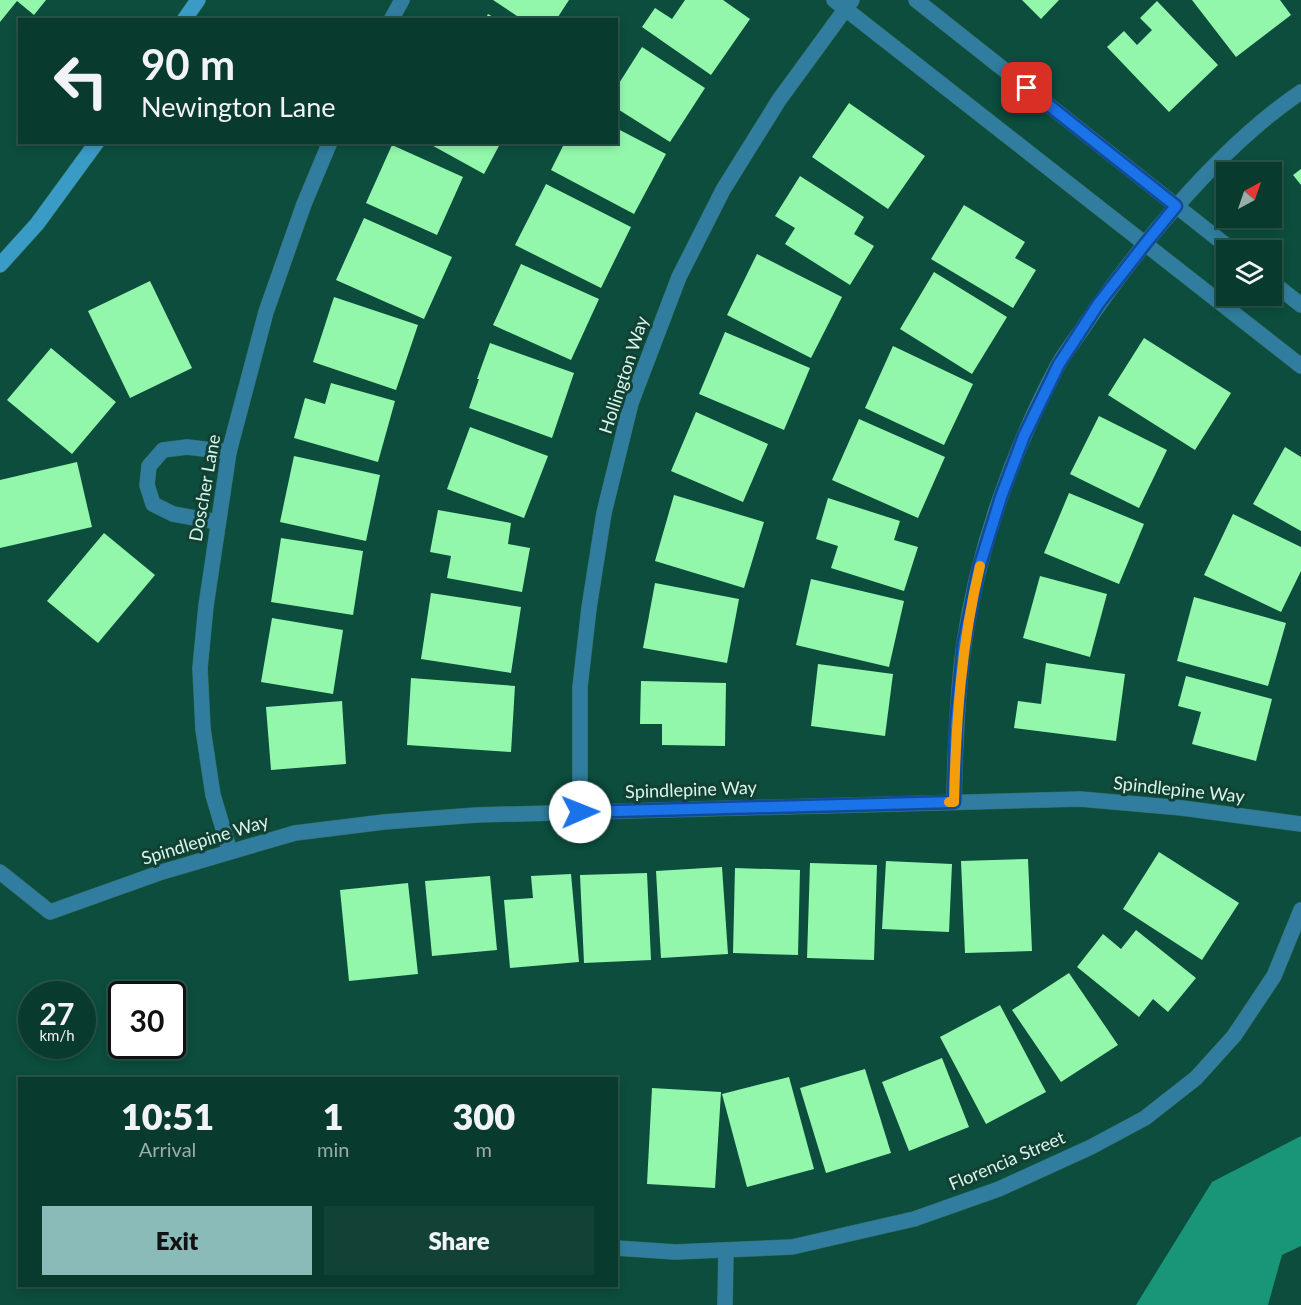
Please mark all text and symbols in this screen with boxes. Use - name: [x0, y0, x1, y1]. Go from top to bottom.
- text: 90 m: [141, 39, 235, 89]
- icon: left: [42, 42, 120, 120]
- pin: [1001, 62, 1052, 113]
- icon: arrive: [1010, 71, 1043, 104]
- text: Newington Lane: [141, 90, 336, 123]
- north arrow: [1216, 162, 1282, 228]
- map controls: [1216, 162, 1282, 306]
- button: layers: [1216, 240, 1282, 306]
- street label: Hollington Way: [594, 312, 653, 436]
- street label: Doscher Lane: [184, 433, 224, 543]
- street label: Spindlepine Way: [1112, 771, 1247, 807]
- street label: Spindlepine Way: [625, 776, 758, 802]
- position arrow: [548, 780, 612, 844]
- street label: Spindlepine Way: [138, 809, 272, 869]
- speed limit sign: 30: [108, 981, 186, 1059]
- text: 27: [40, 995, 74, 1031]
- text: km/h: [39, 1026, 75, 1044]
- text: 10:51: [121, 1094, 214, 1138]
- text: 1: [323, 1094, 344, 1138]
- text: 300: [452, 1094, 515, 1138]
- street label: Florencia Street: [945, 1126, 1069, 1194]
- text: Arrival: [139, 1137, 196, 1161]
- text: min: [317, 1137, 349, 1161]
- text: m: [475, 1137, 492, 1161]
- button: Exit: [42, 1206, 312, 1275]
- button: Share: [324, 1206, 594, 1275]

